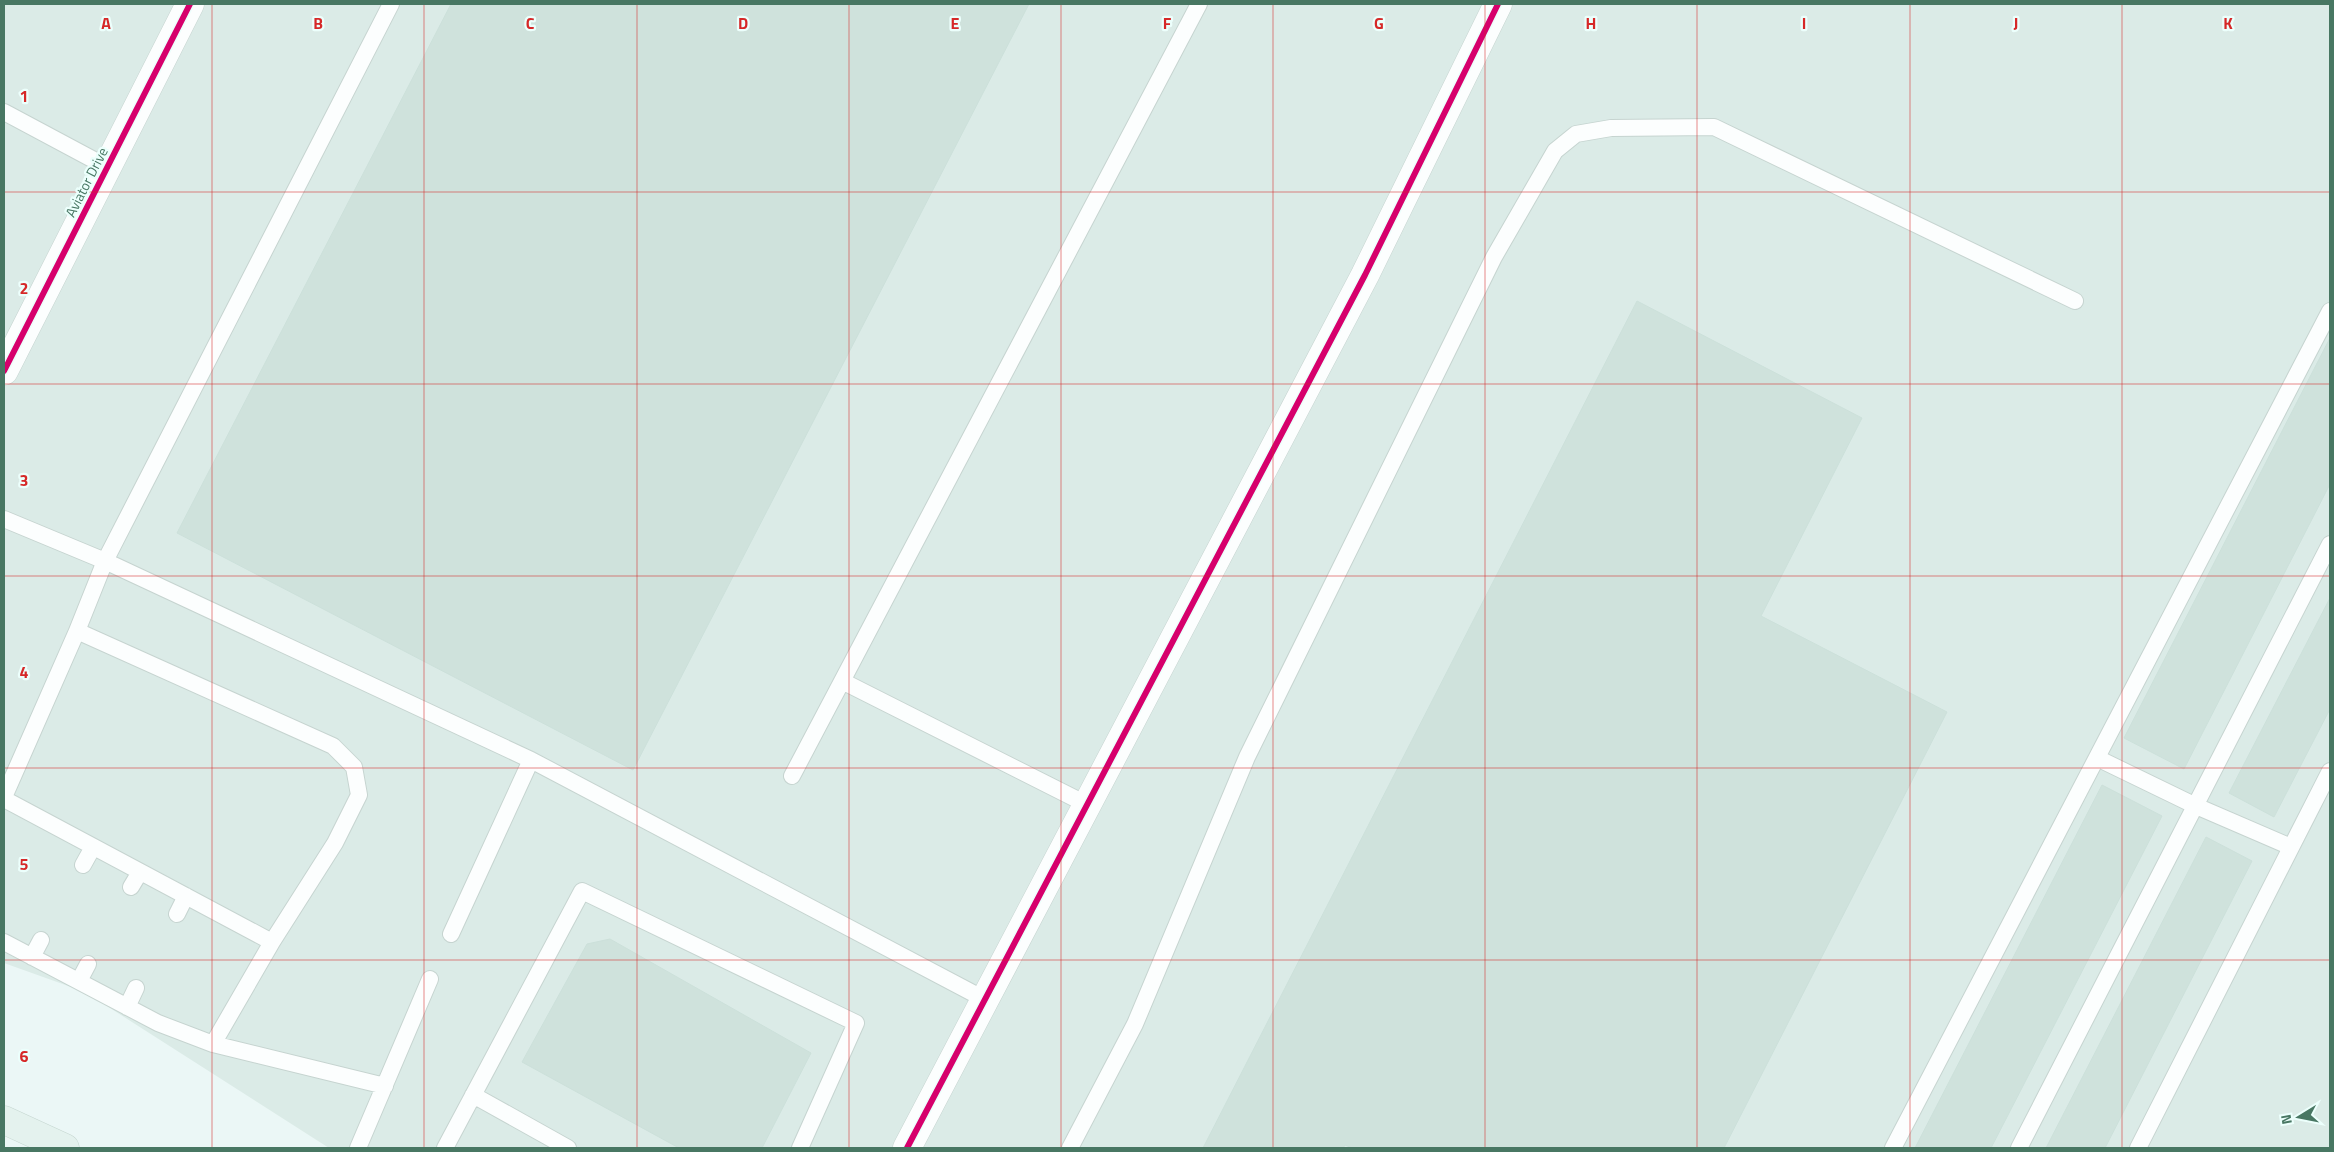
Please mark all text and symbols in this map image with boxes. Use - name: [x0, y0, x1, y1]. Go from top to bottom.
- text: A: [101, 11, 111, 35]
- text: B: [313, 11, 323, 35]
- text: C: [526, 11, 535, 35]
- text: D: [738, 11, 748, 35]
- text: E: [951, 11, 960, 35]
- text: F: [1163, 11, 1172, 35]
- text: G: [1374, 11, 1384, 35]
- text: H: [1586, 11, 1596, 35]
- text: I: [1802, 11, 1806, 35]
- text: J: [2014, 11, 2018, 35]
- text: K: [2223, 11, 2233, 35]
- text: 1: [20, 84, 28, 108]
- street label: Aviator Drive: [59, 143, 113, 221]
- text: 2: [20, 276, 28, 300]
- text: 3: [20, 468, 28, 492]
- text: 4: [20, 660, 29, 684]
- text: 5: [20, 852, 29, 876]
- text: 6: [20, 1044, 29, 1068]
- north arrow: [2274, 1092, 2324, 1142]
- text: N: [2275, 1113, 2297, 1126]

